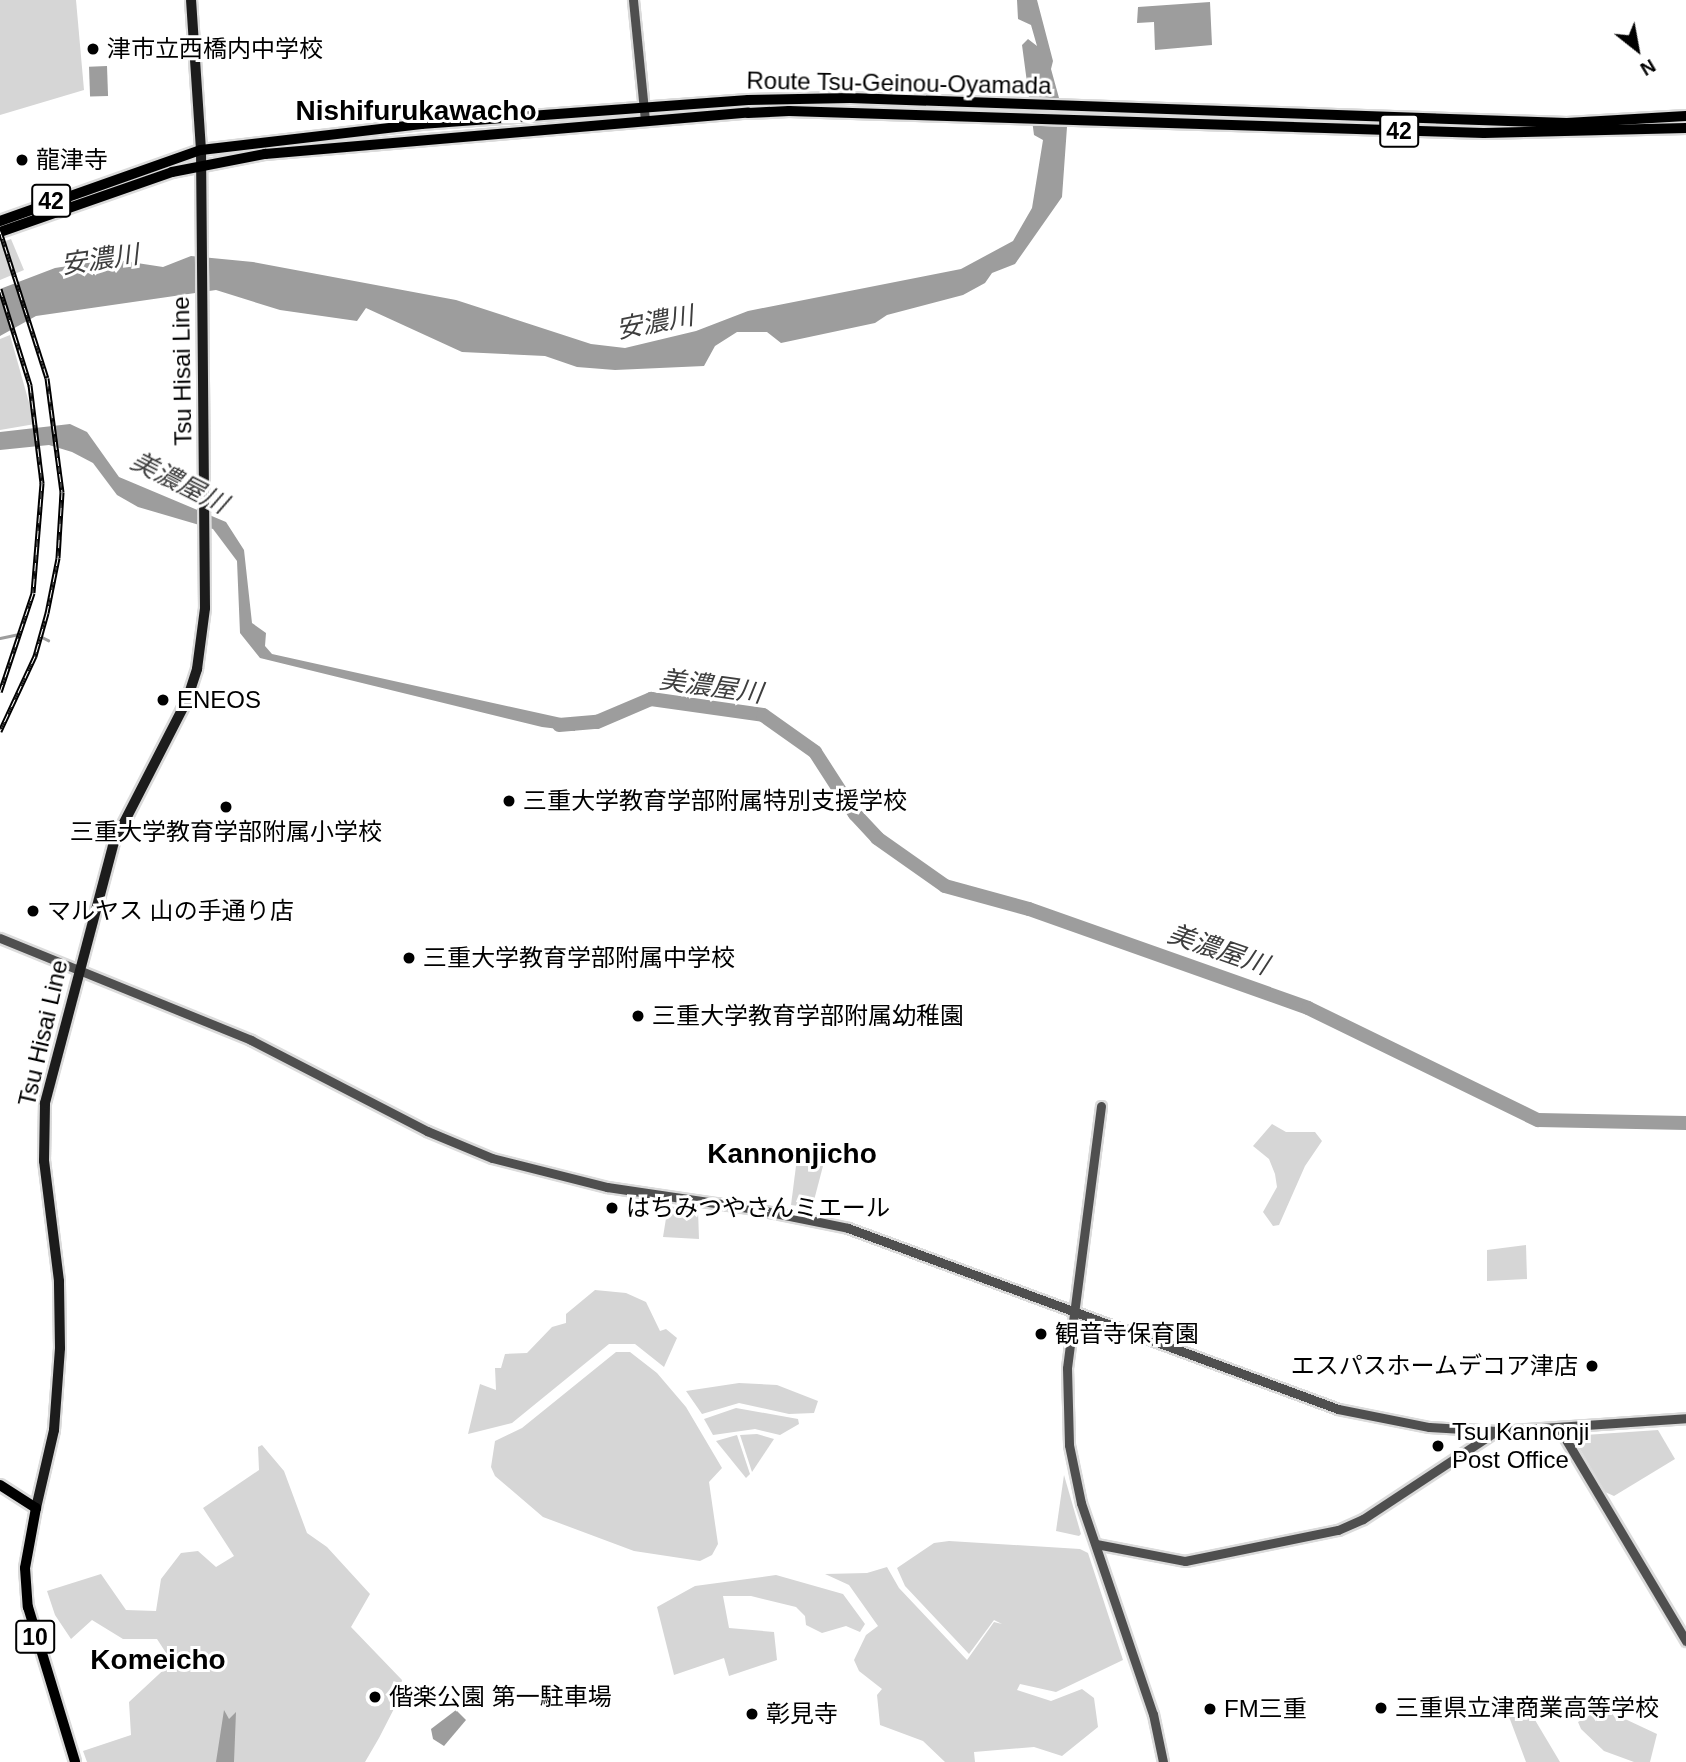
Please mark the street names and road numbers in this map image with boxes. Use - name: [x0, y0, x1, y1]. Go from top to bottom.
- street label: Route Tsu-Geinou-Oyamada: [746, 66, 1052, 100]
- road number: 42: [1378, 112, 1420, 150]
- road number: 42: [30, 182, 72, 220]
- street label: Tsu Hisai Line: [166, 296, 198, 446]
- street label: Tsu Hisai Line: [12, 957, 74, 1109]
- road number: 10: [14, 1618, 56, 1656]

